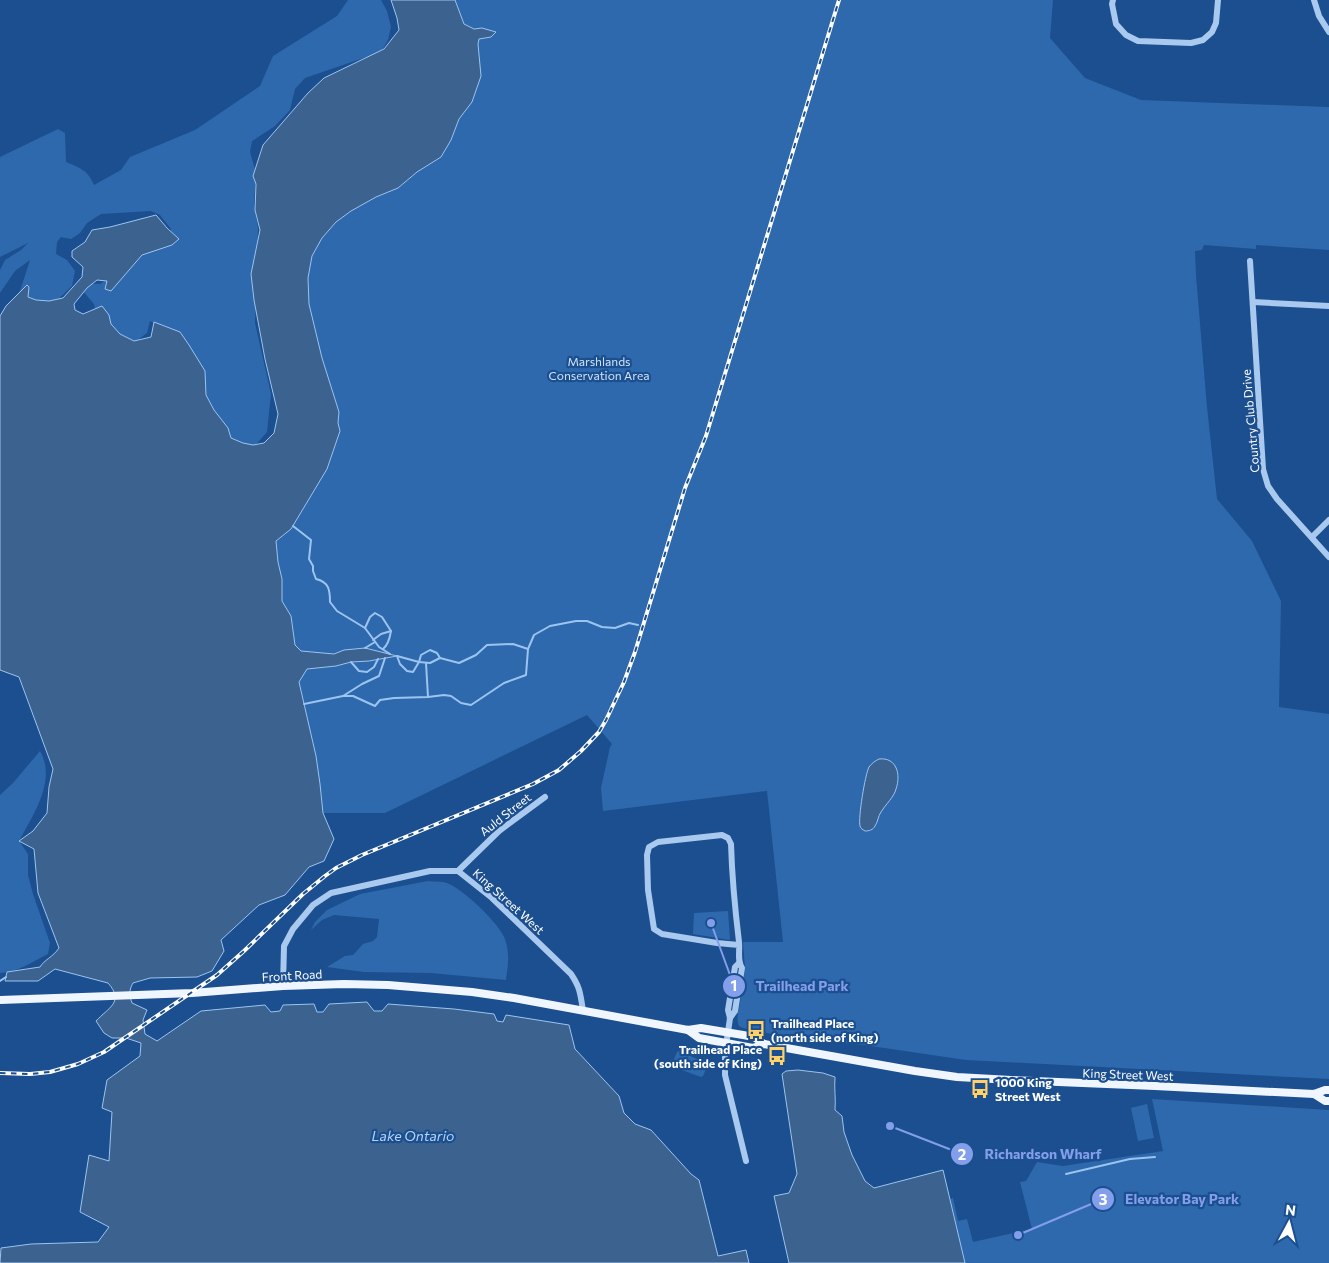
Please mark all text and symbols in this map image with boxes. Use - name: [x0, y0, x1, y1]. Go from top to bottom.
- park label: Marshlands Conservation Area: [549, 354, 649, 382]
- street label: Country Club Drive: [1239, 369, 1261, 473]
- street label: Auld Street: [477, 790, 533, 838]
- street label: King Street West: [470, 865, 548, 937]
- street label: Front Road: [261, 966, 323, 984]
- callout: Trailhead Park: [721, 971, 859, 1000]
- text: 1: [731, 976, 737, 994]
- text: Trailhead Park: [756, 977, 848, 994]
- place label: Trailhead Place (north side of King): [771, 1016, 878, 1044]
- bus stop icon: Trailhead Place (north side of King): [745, 1019, 767, 1041]
- place label: Trailhead Place (south side of King): [654, 1042, 762, 1070]
- bus stop icon: Trailhead Place (south side of King): [766, 1045, 788, 1067]
- street label: King Street West: [1082, 1065, 1174, 1083]
- place label: 1000 King Street West: [995, 1075, 1061, 1103]
- bus stop icon: 1000 King Street West: [969, 1078, 991, 1100]
- water label: Lake Ontario: [372, 1127, 454, 1144]
- callout: Richardson Wharf: [950, 1140, 1111, 1169]
- text: 2: [958, 1145, 966, 1163]
- text: Richardson Wharf: [985, 1145, 1102, 1162]
- callout: Elevator Bay Park: [1090, 1185, 1249, 1214]
- text: 3: [1099, 1190, 1108, 1208]
- text: Elevator Bay Park: [1125, 1190, 1239, 1207]
- north arrow: [1264, 1198, 1314, 1248]
- text: N: [1284, 1201, 1297, 1219]

